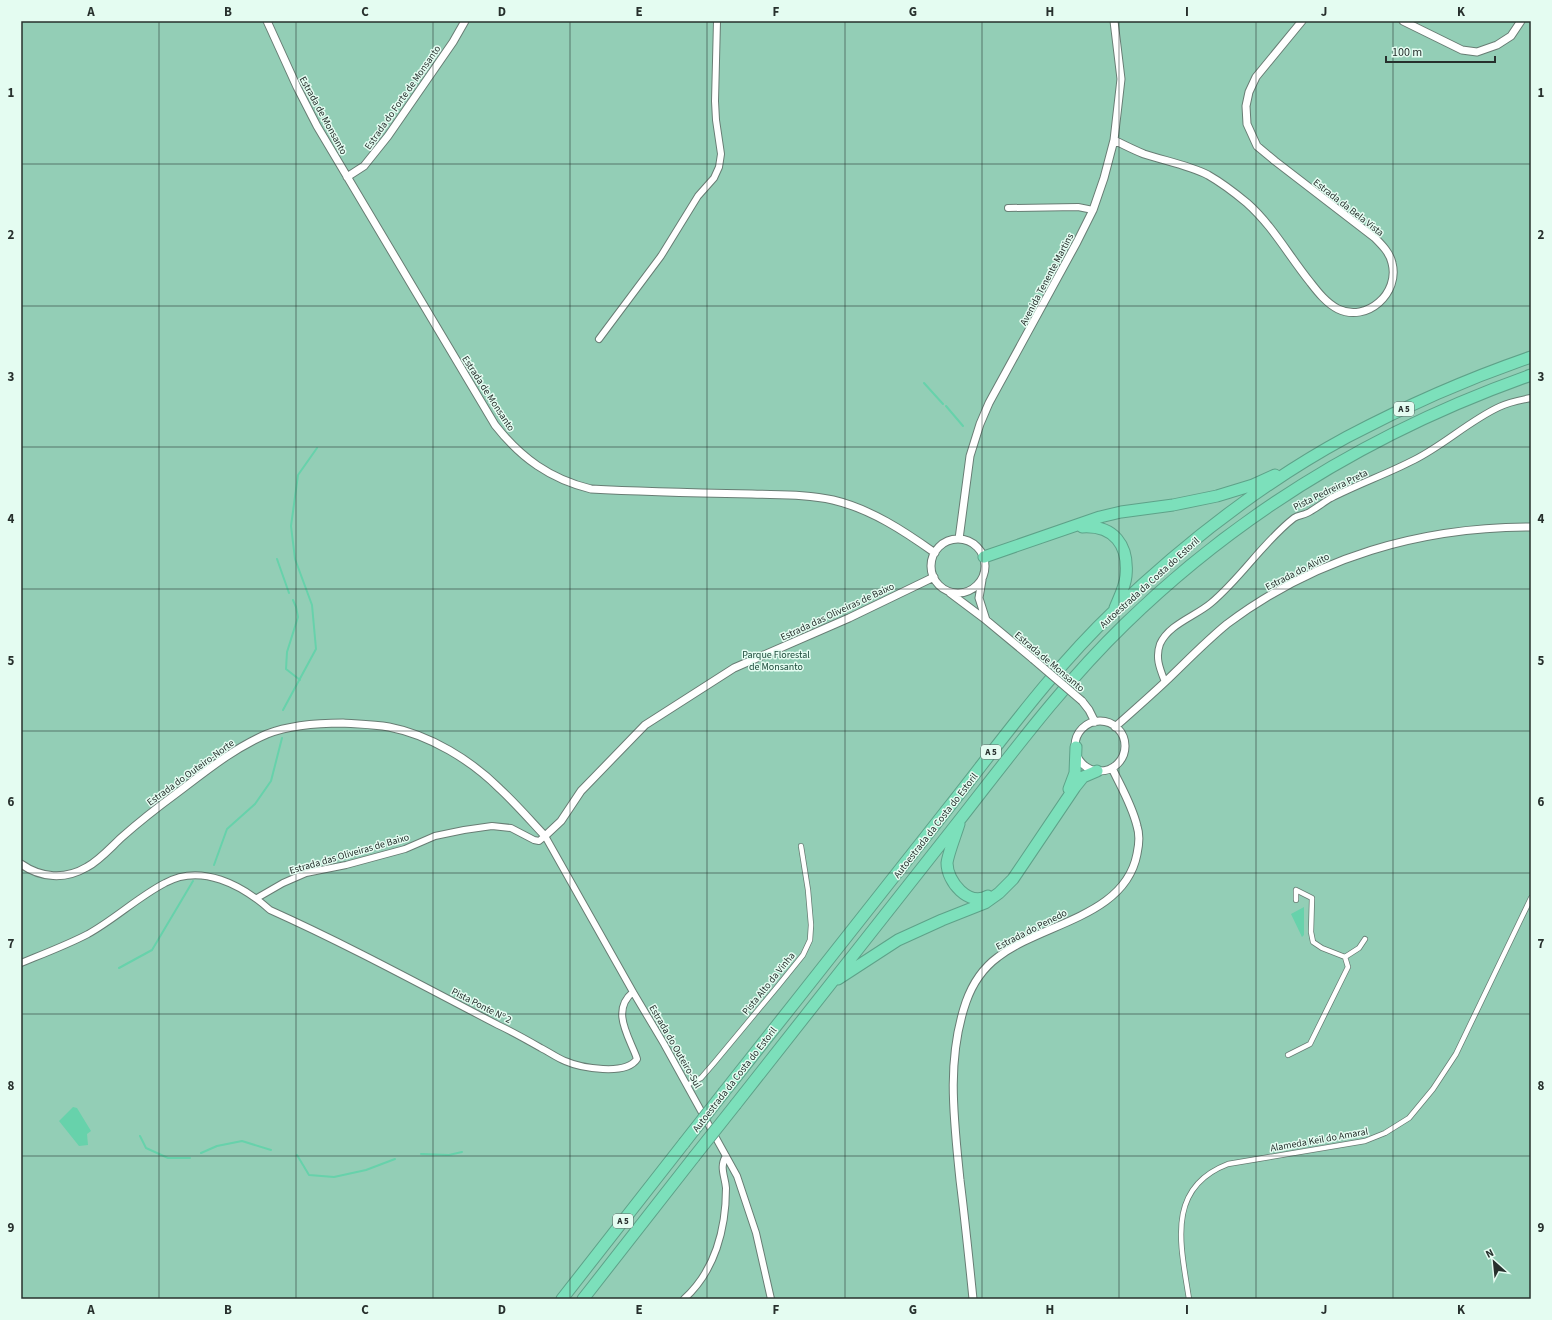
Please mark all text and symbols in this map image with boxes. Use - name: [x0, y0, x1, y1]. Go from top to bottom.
- text: A: [86, 3, 95, 21]
- text: B: [224, 3, 232, 21]
- text: C: [361, 3, 369, 21]
- text: D: [498, 3, 506, 21]
- text: E: [635, 3, 643, 21]
- text: F: [773, 3, 780, 21]
- text: G: [909, 3, 917, 21]
- text: H: [1046, 3, 1054, 21]
- text: I: [1185, 3, 1189, 21]
- text: J: [1321, 3, 1327, 21]
- text: K: [1457, 3, 1466, 21]
- scale bar: [1386, 38, 1495, 64]
- street label: Estrada do Forte de Monsanto: [361, 43, 444, 153]
- text: 100 m: [1392, 44, 1422, 61]
- street label: Estrada de Monsanto: [296, 74, 350, 157]
- text: 1: [8, 84, 15, 102]
- text: 1: [1538, 84, 1545, 102]
- street label: Estrada da Bela Vista: [1310, 176, 1387, 240]
- text: 2: [8, 226, 15, 244]
- text: 2: [1538, 226, 1545, 244]
- street label: Avenida Tenente Martins: [1017, 231, 1077, 328]
- street label: Estrada de Monsanto: [458, 353, 518, 434]
- text: 3: [8, 368, 15, 386]
- text: 3: [1538, 368, 1545, 386]
- road number: A 5: [1394, 402, 1414, 416]
- street label: Pista Pedreira Preta: [1291, 466, 1370, 514]
- text: 4: [8, 510, 15, 528]
- text: 4: [1538, 510, 1545, 528]
- street label: Autoestrada da Costa do Estoril: [1097, 534, 1203, 631]
- street label: Estrada do Alvito: [1263, 550, 1332, 594]
- street label: Estrada das Oliveiras de Baixo: [778, 579, 897, 644]
- street label: Estrada de Monsanto: [1011, 628, 1087, 695]
- park label: Parque Florestal de Monsanto: [742, 648, 810, 674]
- text: 5: [8, 652, 15, 670]
- text: 5: [1538, 652, 1545, 670]
- street label: Estrada do Outeiro-Norte: [144, 736, 237, 809]
- road number: A 5: [981, 745, 1001, 759]
- street label: Autoestrada da Costa do Estoril: [890, 770, 982, 881]
- text: 6: [8, 793, 15, 811]
- text: 6: [1538, 793, 1545, 811]
- street label: Estrada das Oliveiras de Baixo: [288, 830, 411, 878]
- street label: Estrada do Penedo: [993, 906, 1069, 954]
- text: 7: [8, 935, 15, 953]
- text: 7: [1538, 935, 1545, 953]
- street label: Pista Alto da Vinha: [739, 949, 798, 1018]
- street label: Pista Ponte Nº 2: [449, 985, 514, 1027]
- street label: Estrada do Outeiro-Sul: [645, 1002, 705, 1091]
- street label: Autoestrada da Costa do Estoril: [689, 1024, 781, 1135]
- text: 8: [8, 1077, 15, 1095]
- text: 8: [1538, 1077, 1545, 1095]
- street label: Alameda Keil do Amaral: [1269, 1124, 1370, 1155]
- road number: A 5: [613, 1214, 633, 1228]
- text: 9: [8, 1219, 15, 1237]
- text: 9: [1538, 1219, 1545, 1237]
- north arrow: [1474, 1242, 1514, 1282]
- text: N: [1483, 1245, 1496, 1262]
- text: A: [86, 1301, 95, 1319]
- text: B: [224, 1301, 232, 1319]
- text: C: [361, 1301, 369, 1319]
- text: D: [498, 1301, 506, 1319]
- text: E: [635, 1301, 643, 1319]
- text: F: [773, 1301, 780, 1319]
- text: G: [909, 1301, 917, 1319]
- text: H: [1046, 1301, 1054, 1319]
- text: I: [1185, 1301, 1189, 1319]
- text: J: [1321, 1301, 1327, 1319]
- text: K: [1457, 1301, 1466, 1319]

